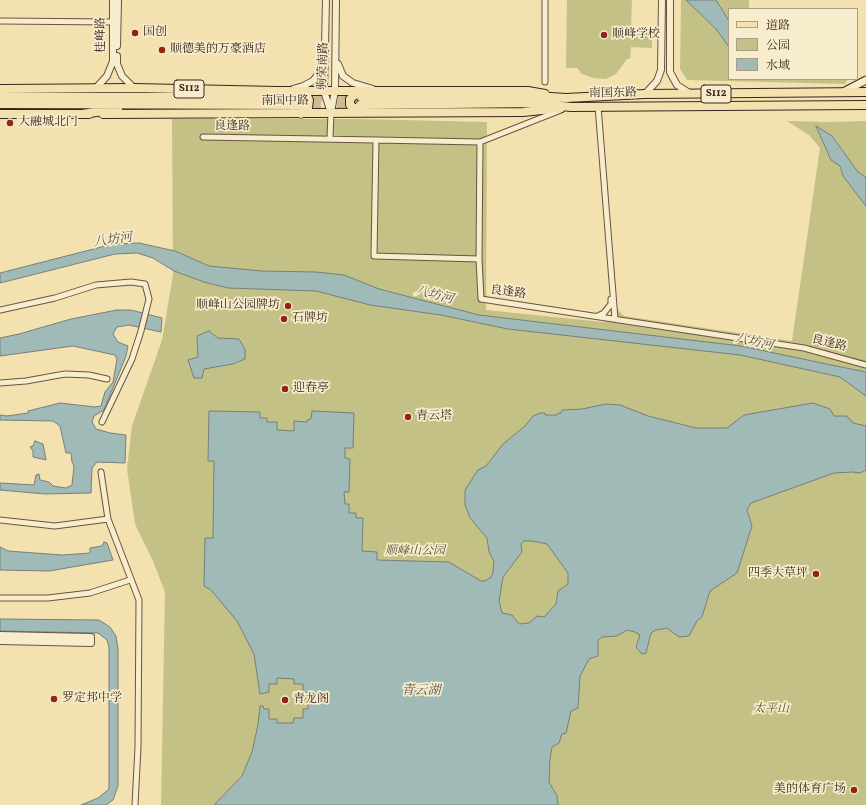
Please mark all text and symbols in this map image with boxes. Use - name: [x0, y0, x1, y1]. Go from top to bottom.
- legend: [728, 8, 858, 80]
- street label: 桂峰路: [95, 17, 109, 53]
- text: 道路: [766, 18, 790, 34]
- place label: 国创: [143, 26, 167, 40]
- marker: 国创: [130, 28, 140, 38]
- place label: 顺峰学校: [612, 28, 660, 42]
- marker: 顺峰学校: [599, 30, 609, 40]
- text: 公园: [766, 38, 790, 54]
- street label: 驹荣南路: [316, 42, 332, 90]
- place label: 顺德美的万豪酒店: [170, 43, 266, 57]
- marker: 顺德美的万豪酒店: [157, 45, 167, 55]
- text: 水域: [766, 58, 790, 74]
- road number: S112: [174, 80, 204, 98]
- road number: S112: [701, 85, 731, 103]
- street label: 南国东路: [589, 86, 637, 102]
- street label: 南国中路: [261, 95, 309, 109]
- place label: 大融城北门: [18, 116, 78, 130]
- marker: 大融城北门: [5, 118, 15, 128]
- street label: 良逢路: [214, 119, 250, 135]
- water label: 八坊河: [93, 231, 133, 251]
- street label: 良逢路: [489, 283, 527, 303]
- water label: 八坊河: [413, 284, 455, 308]
- place label: 顺峰山公园牌坊: [196, 299, 280, 313]
- marker: 顺峰山公园牌坊: [283, 301, 293, 311]
- place label: 石牌坊: [292, 312, 328, 326]
- marker: 石牌坊: [279, 314, 289, 324]
- water label: 八坊河: [733, 331, 775, 355]
- street label: 良逢路: [810, 333, 848, 355]
- place label: 迎春亭: [293, 382, 329, 396]
- marker: 迎春亭: [280, 384, 290, 394]
- place label: 青云塔: [416, 410, 452, 424]
- marker: 青云塔: [403, 412, 413, 422]
- park label: 顺峰山公园: [385, 545, 445, 559]
- place label: 四季大草坪: [748, 567, 808, 581]
- marker: 四季大草坪: [811, 569, 821, 579]
- water label: 青云湖: [402, 684, 440, 700]
- place label: 罗定邦中学: [62, 692, 122, 706]
- place label: 青龙阁: [293, 693, 329, 707]
- marker: 罗定邦中学: [49, 694, 59, 704]
- marker: 青龙阁: [280, 695, 290, 705]
- park label: 太平山: [753, 703, 789, 717]
- place label: 美的体育广场: [774, 783, 846, 797]
- marker: 美的体育广场: [849, 785, 859, 795]

